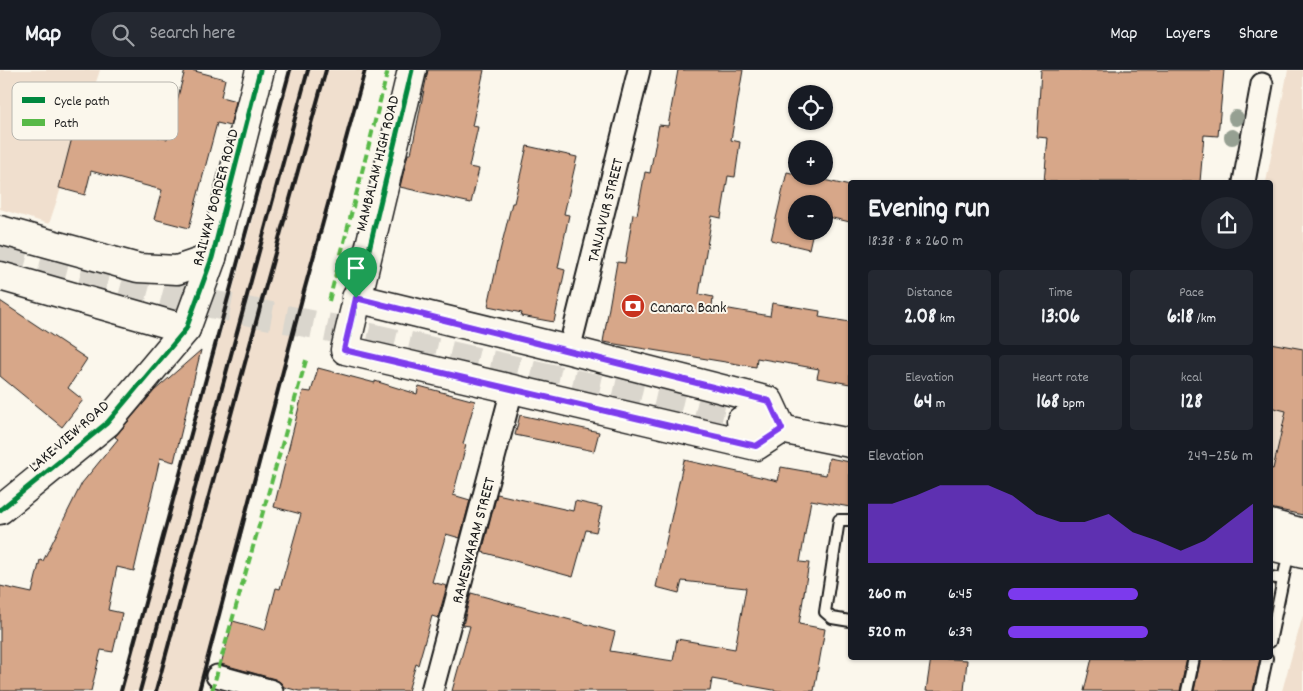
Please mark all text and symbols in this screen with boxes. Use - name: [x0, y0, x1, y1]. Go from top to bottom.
- search box: [91, 12, 441, 57]
- text: Map: [25, 18, 61, 52]
- icon: search: [109, 21, 137, 49]
- text: Search here: [149, 21, 235, 48]
- text: Map: [1110, 22, 1137, 47]
- text: Layers: [1165, 22, 1211, 47]
- text: Share: [1239, 22, 1278, 47]
- legend: [12, 82, 178, 140]
- map controls: [788, 85, 833, 240]
- button: locate: [788, 85, 833, 130]
- text: Cycle path: [54, 92, 110, 112]
- street label: MAMBALAM HIGH ROAD: [350, 93, 406, 234]
- text: Path: [54, 114, 79, 134]
- street label: RAILWAY BORDER ROAD: [187, 127, 246, 269]
- button: +: [788, 140, 833, 185]
- street label: TANJAVUR STREET: [582, 156, 631, 265]
- text: Evening run: [868, 191, 990, 231]
- button: −: [788, 195, 833, 240]
- button: share: [1201, 197, 1253, 249]
- text: 18:38 · 8 × 260 m: [868, 230, 963, 253]
- pin: [335, 247, 377, 298]
- icon: arrive: [342, 254, 370, 282]
- text: Distance: [907, 283, 952, 303]
- text: Time: [1049, 283, 1072, 303]
- text: Pace: [1179, 283, 1204, 303]
- bank icon: Canara Bank: [620, 293, 646, 319]
- place label: Canara Bank: [650, 297, 726, 320]
- text: 2.08: [904, 303, 936, 333]
- text: 13:06: [1041, 303, 1080, 333]
- text: 6:18: [1167, 303, 1194, 333]
- text: km: [936, 309, 955, 329]
- text: /km: [1194, 309, 1216, 329]
- text: Elevation: [905, 368, 954, 388]
- text: Heart rate: [1032, 368, 1089, 388]
- text: kcal: [1181, 368, 1202, 388]
- text: 64: [914, 388, 933, 418]
- text: 168: [1036, 388, 1059, 418]
- text: 128: [1180, 388, 1203, 418]
- text: m: [933, 394, 945, 414]
- text: bpm: [1059, 394, 1085, 414]
- street label: LAKE VIEW ROAD: [24, 395, 115, 478]
- text: Elevation: [868, 445, 924, 468]
- text: 249–256 m: [1187, 445, 1253, 468]
- street label: RAMESWARAM STREET: [446, 474, 502, 606]
- text: 260 m: [868, 583, 906, 606]
- text: 6:45: [948, 583, 973, 606]
- text: 520 m: [868, 621, 906, 644]
- text: 6:39: [948, 621, 973, 644]

